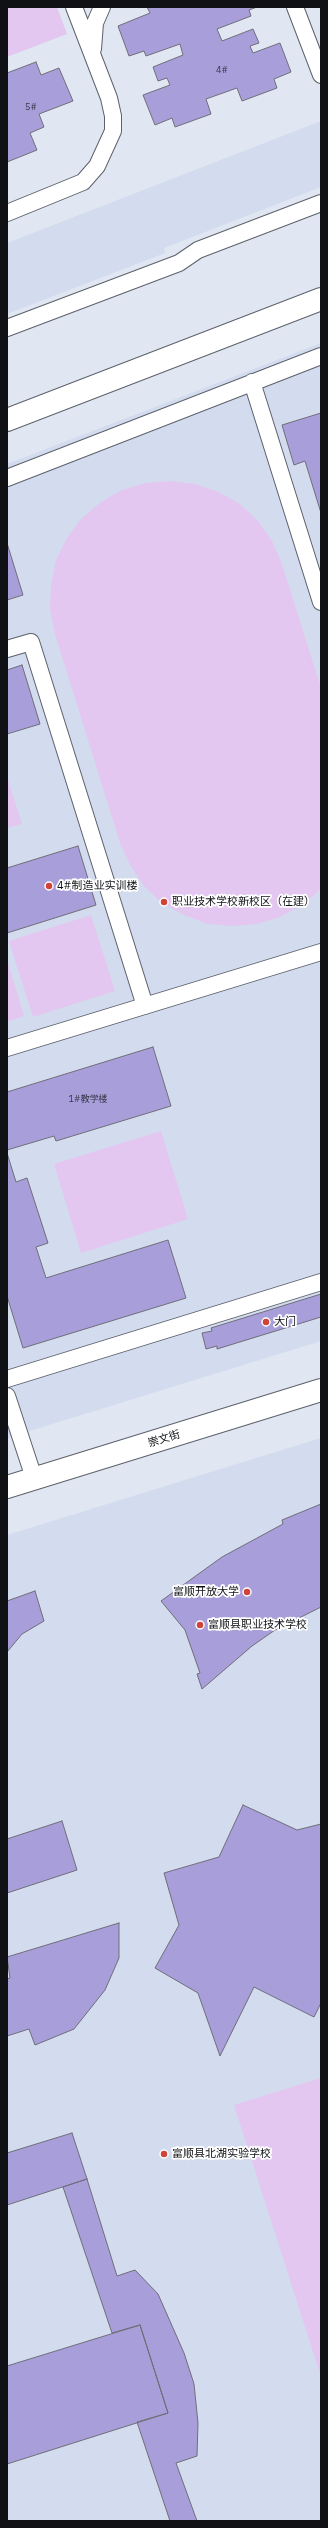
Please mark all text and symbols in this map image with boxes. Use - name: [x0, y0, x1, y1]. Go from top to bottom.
- house number: 4#: [216, 65, 228, 75]
- house number: 5#: [25, 102, 37, 112]
- place label: 4#制造业实训楼: [57, 879, 137, 893]
- marker: 4#制造业实训楼: [44, 881, 54, 891]
- place label: 职业技术学校新校区（在建）: [172, 895, 315, 909]
- marker: 职业技术学校新校区（在建）: [159, 897, 169, 907]
- house number: 1#教学楼: [69, 1094, 107, 1104]
- place label: 大门: [274, 1315, 296, 1329]
- marker: 大门: [261, 1317, 271, 1327]
- street label: 崇文街: [146, 1428, 182, 1450]
- place label: 富顺开放大学: [173, 1585, 239, 1599]
- marker: 富顺开放大学: [242, 1587, 252, 1597]
- place label: 富顺县职业技术学校: [208, 1618, 307, 1632]
- marker: 富顺县职业技术学校: [195, 1620, 205, 1630]
- place label: 富顺县北湖实验学校: [172, 2147, 271, 2161]
- marker: 富顺县北湖实验学校: [159, 2149, 169, 2159]

